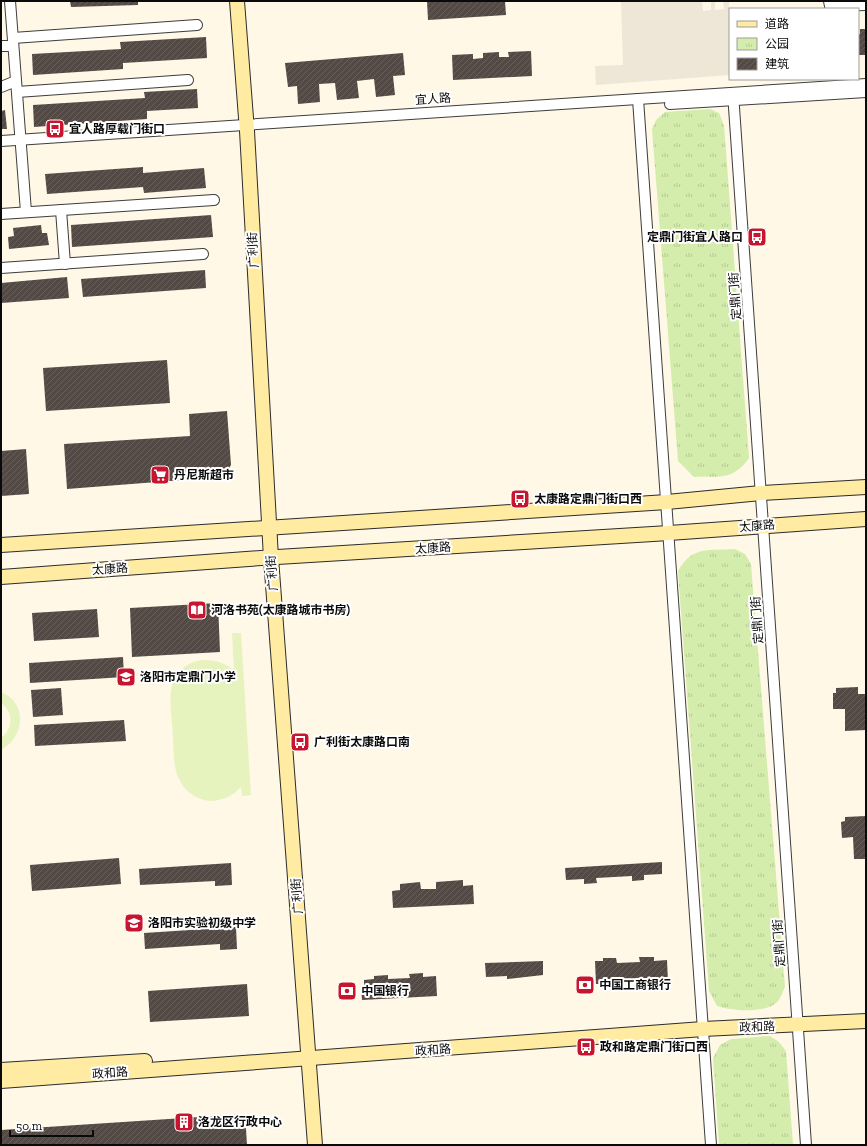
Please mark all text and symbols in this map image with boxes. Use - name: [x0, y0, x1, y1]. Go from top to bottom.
- legend: [729, 8, 859, 80]
- text: 道路: [765, 17, 789, 31]
- text: 公园: [765, 37, 789, 51]
- text: 建筑: [765, 57, 789, 71]
- street label: 宜人路: [415, 91, 451, 107]
- bus stop icon: 宜人路厚载门街口: [44, 118, 66, 140]
- place label: 宜人路厚载门街口: [69, 122, 165, 136]
- bus stop icon: 定鼎门街宜人路口: [746, 226, 768, 248]
- place label: 定鼎门街宜人路口: [647, 230, 743, 244]
- street label: 广利街: [245, 232, 261, 268]
- street label: 定鼎门街: [726, 272, 744, 320]
- supermarket icon: 丹尼斯超市: [149, 464, 171, 486]
- place label: 丹尼斯超市: [174, 468, 234, 482]
- bus stop icon: 太康路定鼎门街口西: [509, 488, 531, 510]
- place label: 太康路定鼎门街口西: [534, 492, 642, 506]
- street label: 太康路: [738, 517, 776, 535]
- street label: 太康路: [415, 540, 451, 556]
- street label: 广利街: [264, 555, 280, 591]
- street label: 太康路: [92, 561, 128, 577]
- street label: 定鼎门街: [748, 596, 766, 644]
- library icon: 河洛书苑(太康路城市书房): [186, 599, 208, 621]
- place label: 河洛书苑(太康路城市书房): [211, 603, 350, 617]
- school or university icon: 洛阳市定鼎门小学: [115, 666, 137, 688]
- place label: 洛阳市定鼎门小学: [140, 670, 236, 684]
- bus stop icon: 广利街太康路口南: [289, 731, 311, 753]
- place label: 广利街太康路口南: [314, 735, 410, 749]
- street label: 广利街: [289, 878, 305, 914]
- school or university icon: 洛阳市实验初级中学: [123, 912, 145, 934]
- place label: 洛阳市实验初级中学: [148, 916, 256, 930]
- street label: 定鼎门街: [770, 919, 788, 967]
- bank icon: 中国工商银行: [574, 974, 596, 996]
- place label: 中国工商银行: [599, 978, 671, 992]
- bank icon: 中国银行: [336, 980, 358, 1002]
- place label: 中国银行: [361, 984, 409, 998]
- street label: 政和路: [739, 1019, 775, 1035]
- bus stop icon: 政和路定鼎门街口西: [575, 1036, 597, 1058]
- place label: 政和路定鼎门街口西: [600, 1040, 708, 1054]
- street label: 政和路: [415, 1042, 451, 1058]
- street label: 政和路: [92, 1065, 128, 1081]
- building icon: 洛龙区行政中心: [173, 1111, 195, 1133]
- scale bar: [10, 1112, 93, 1138]
- place label: 洛龙区行政中心: [198, 1115, 282, 1129]
- text: 50 m: [16, 1119, 43, 1133]

